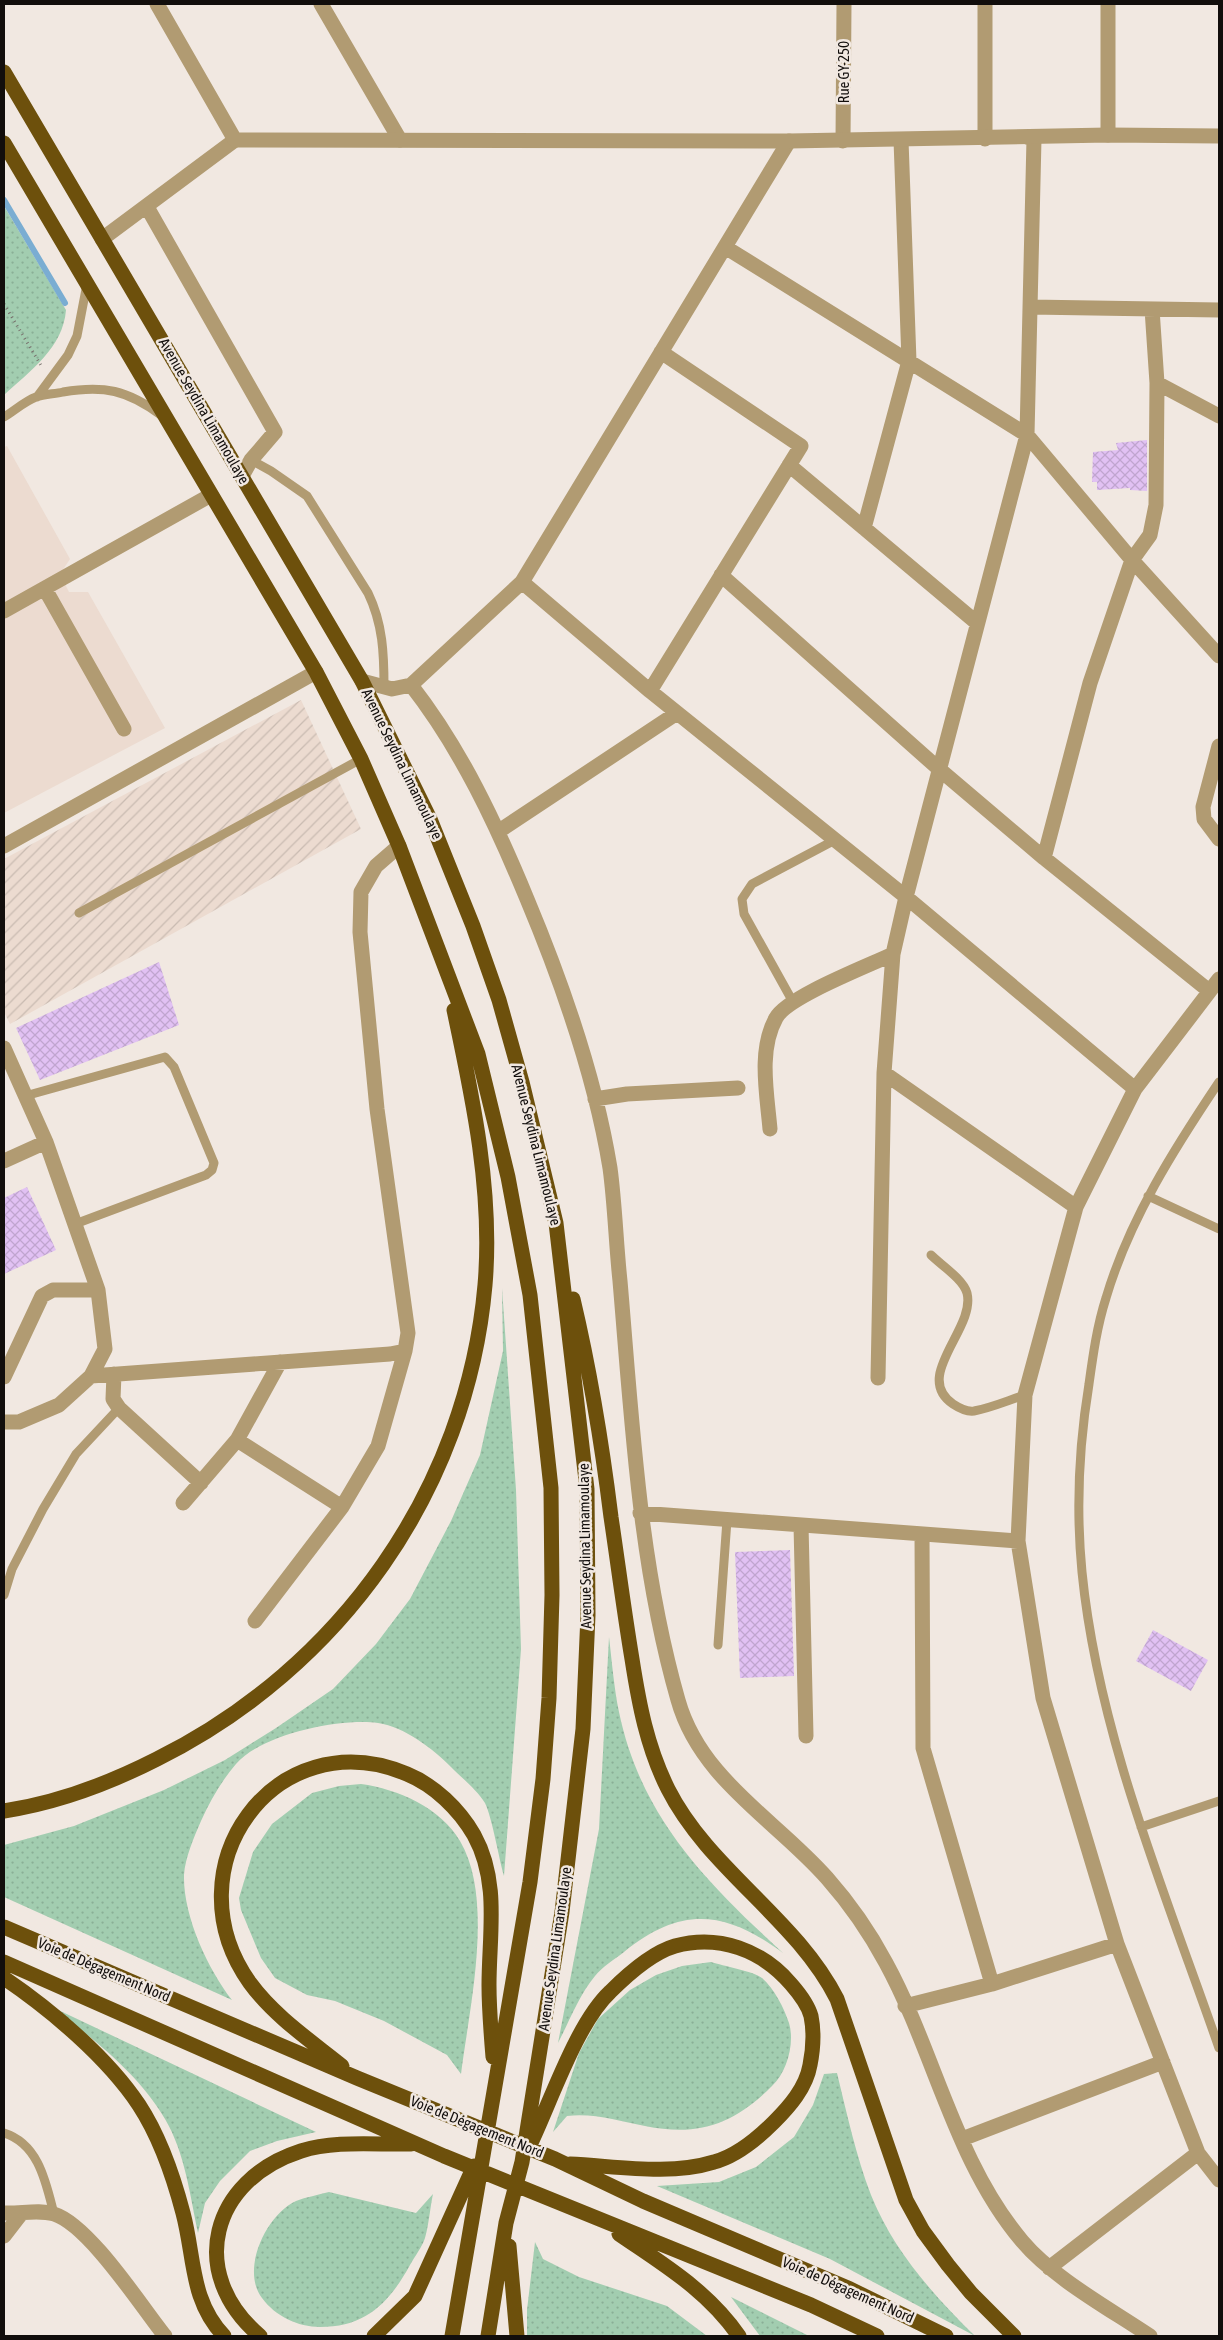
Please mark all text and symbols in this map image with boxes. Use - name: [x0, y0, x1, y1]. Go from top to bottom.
- street label: Rue GY-250: [835, 41, 852, 103]
- street label: Avenue Seydina Limamoulaye: [156, 335, 253, 487]
- street label: Avenue Seydina Limamoulaye: [359, 686, 446, 842]
- street label: Avenue Seydina Limamoulaye: [508, 1063, 565, 1227]
- street label: Avenue Seydina Limamoulaye: [575, 1463, 594, 1629]
- street label: Avenue Seydina Limamoulaye: [535, 1866, 574, 2032]
- street label: Voie de Dégagement Nord: [35, 1934, 173, 2005]
- street label: Voie de Dégagement Nord: [408, 2092, 546, 2161]
- street label: Voie de Dégagement Nord: [780, 2253, 917, 2326]

